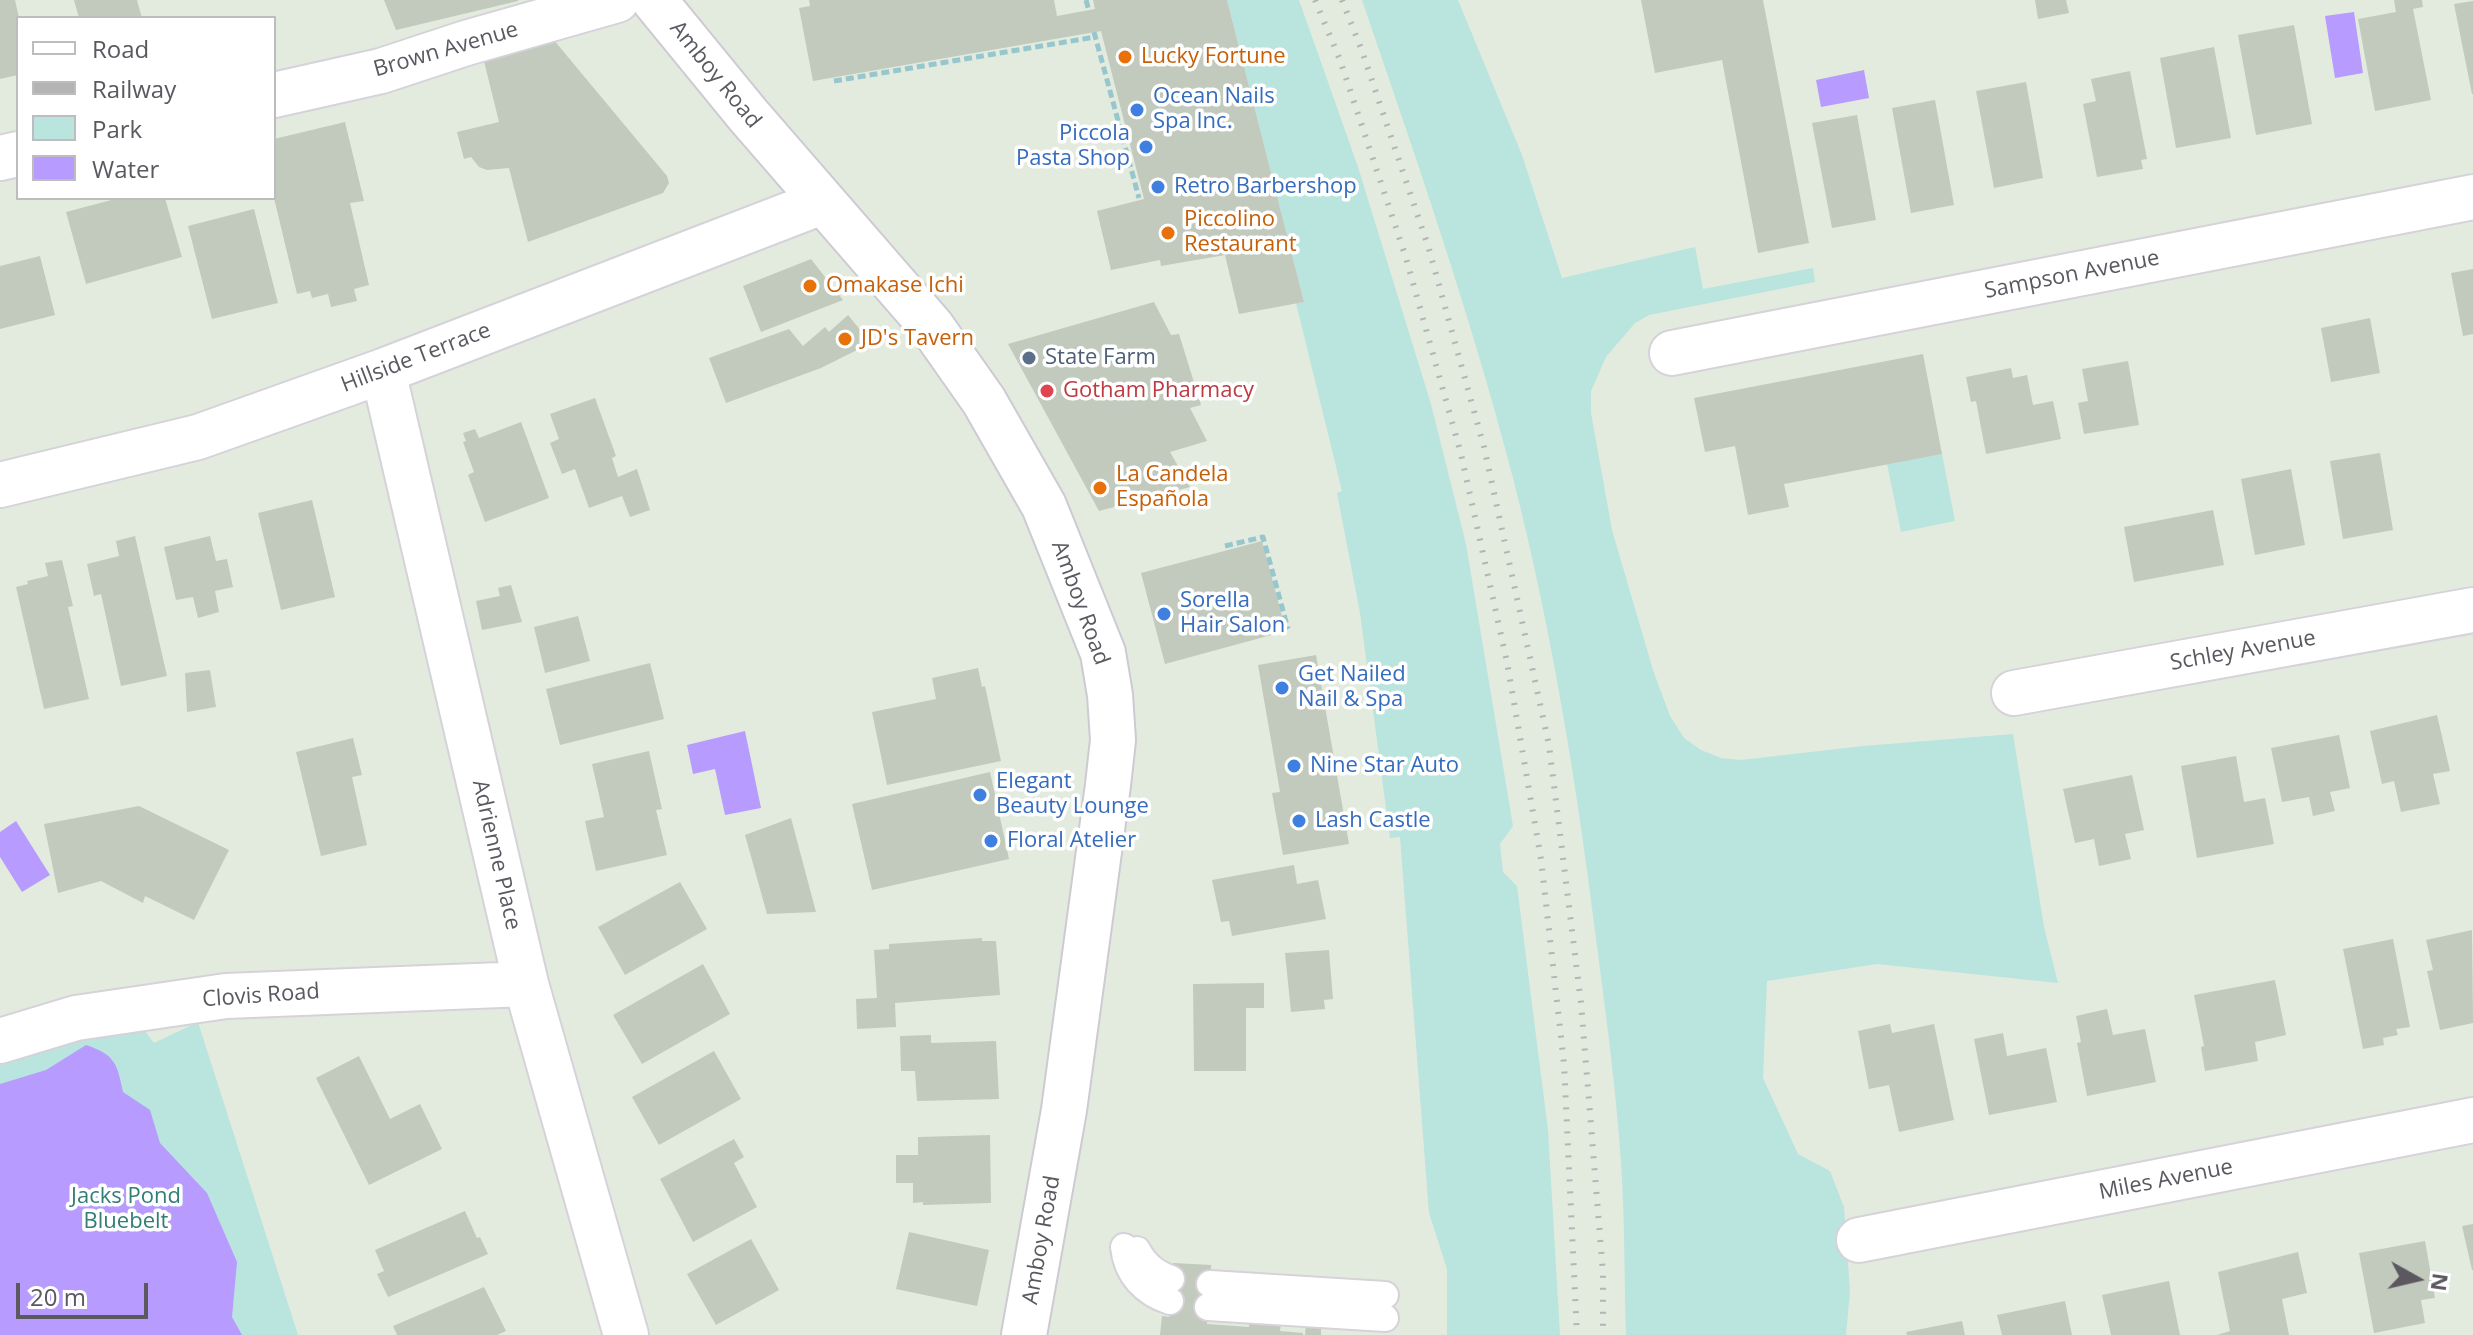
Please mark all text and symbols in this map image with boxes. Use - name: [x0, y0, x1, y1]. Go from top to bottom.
- legend: [16, 16, 276, 200]
- street label: Amboy Road: [664, 16, 766, 134]
- street label: Brown Avenue: [371, 17, 521, 83]
- text: Road: [92, 32, 149, 65]
- place label: Lucky Fortune: [1141, 44, 1286, 70]
- marker: Lucky Fortune: [1116, 48, 1134, 66]
- text: Railway: [92, 72, 176, 105]
- place label: Ocean Nails Spa Inc.: [1153, 84, 1275, 136]
- marker: Ocean Nails Spa Inc.: [1128, 101, 1146, 119]
- text: Park: [92, 112, 142, 145]
- place label: Piccola Pasta Shop: [1016, 121, 1130, 172]
- marker: Piccola Pasta Shop: [1137, 138, 1155, 156]
- text: Water: [92, 152, 159, 185]
- place label: Retro Barbershop: [1174, 174, 1357, 200]
- marker: Retro Barbershop: [1149, 178, 1167, 196]
- place label: Piccolino Restaurant: [1184, 207, 1297, 258]
- marker: Piccolino Restaurant: [1159, 224, 1177, 242]
- street label: Sampson Avenue: [1982, 245, 2162, 305]
- place label: Omakase Ichi: [826, 273, 964, 299]
- marker: Omakase Ichi: [801, 277, 819, 295]
- street label: Hillside Terrace: [338, 317, 494, 399]
- place label: JD's Tavern: [861, 326, 974, 352]
- marker: JD's Tavern: [836, 330, 854, 348]
- place label: State Farm: [1045, 345, 1156, 371]
- marker: State Farm: [1020, 349, 1038, 367]
- place label: Gotham Pharmacy: [1063, 378, 1254, 404]
- marker: Gotham Pharmacy: [1038, 382, 1056, 400]
- place label: La Candela Española: [1116, 462, 1229, 514]
- marker: La Candela Española: [1091, 479, 1109, 497]
- street label: Amboy Road: [1045, 537, 1115, 669]
- place label: Sorella Hair Salon: [1180, 588, 1285, 640]
- marker: Sorella Hair Salon: [1155, 605, 1173, 623]
- street label: Schley Avenue: [2168, 625, 2318, 677]
- place label: Get Nailed Nail & Spa: [1298, 662, 1406, 714]
- marker: Get Nailed Nail & Spa: [1273, 679, 1291, 697]
- place label: Nine Star Auto: [1310, 753, 1459, 779]
- marker: Nine Star Auto: [1285, 757, 1303, 775]
- place label: Elegant Beauty Lounge: [996, 769, 1149, 820]
- street label: Adrienne Place: [466, 777, 526, 933]
- marker: Elegant Beauty Lounge: [971, 786, 989, 804]
- place label: Lash Castle: [1315, 808, 1431, 834]
- marker: Lash Castle: [1290, 812, 1308, 830]
- place label: Floral Atelier: [1007, 828, 1136, 854]
- marker: Floral Atelier: [982, 832, 1000, 850]
- street label: Clovis Road: [201, 979, 321, 1013]
- street label: Miles Avenue: [2097, 1154, 2235, 1206]
- street label: Amboy Road: [1018, 1174, 1066, 1306]
- park label: Jacks Pond Bluebelt: [71, 1184, 181, 1236]
- north arrow: [2377, 1239, 2457, 1319]
- scale bar: [20, 1267, 152, 1317]
- text: N: [2425, 1271, 2457, 1293]
- text: 20 m: [30, 1280, 86, 1313]

